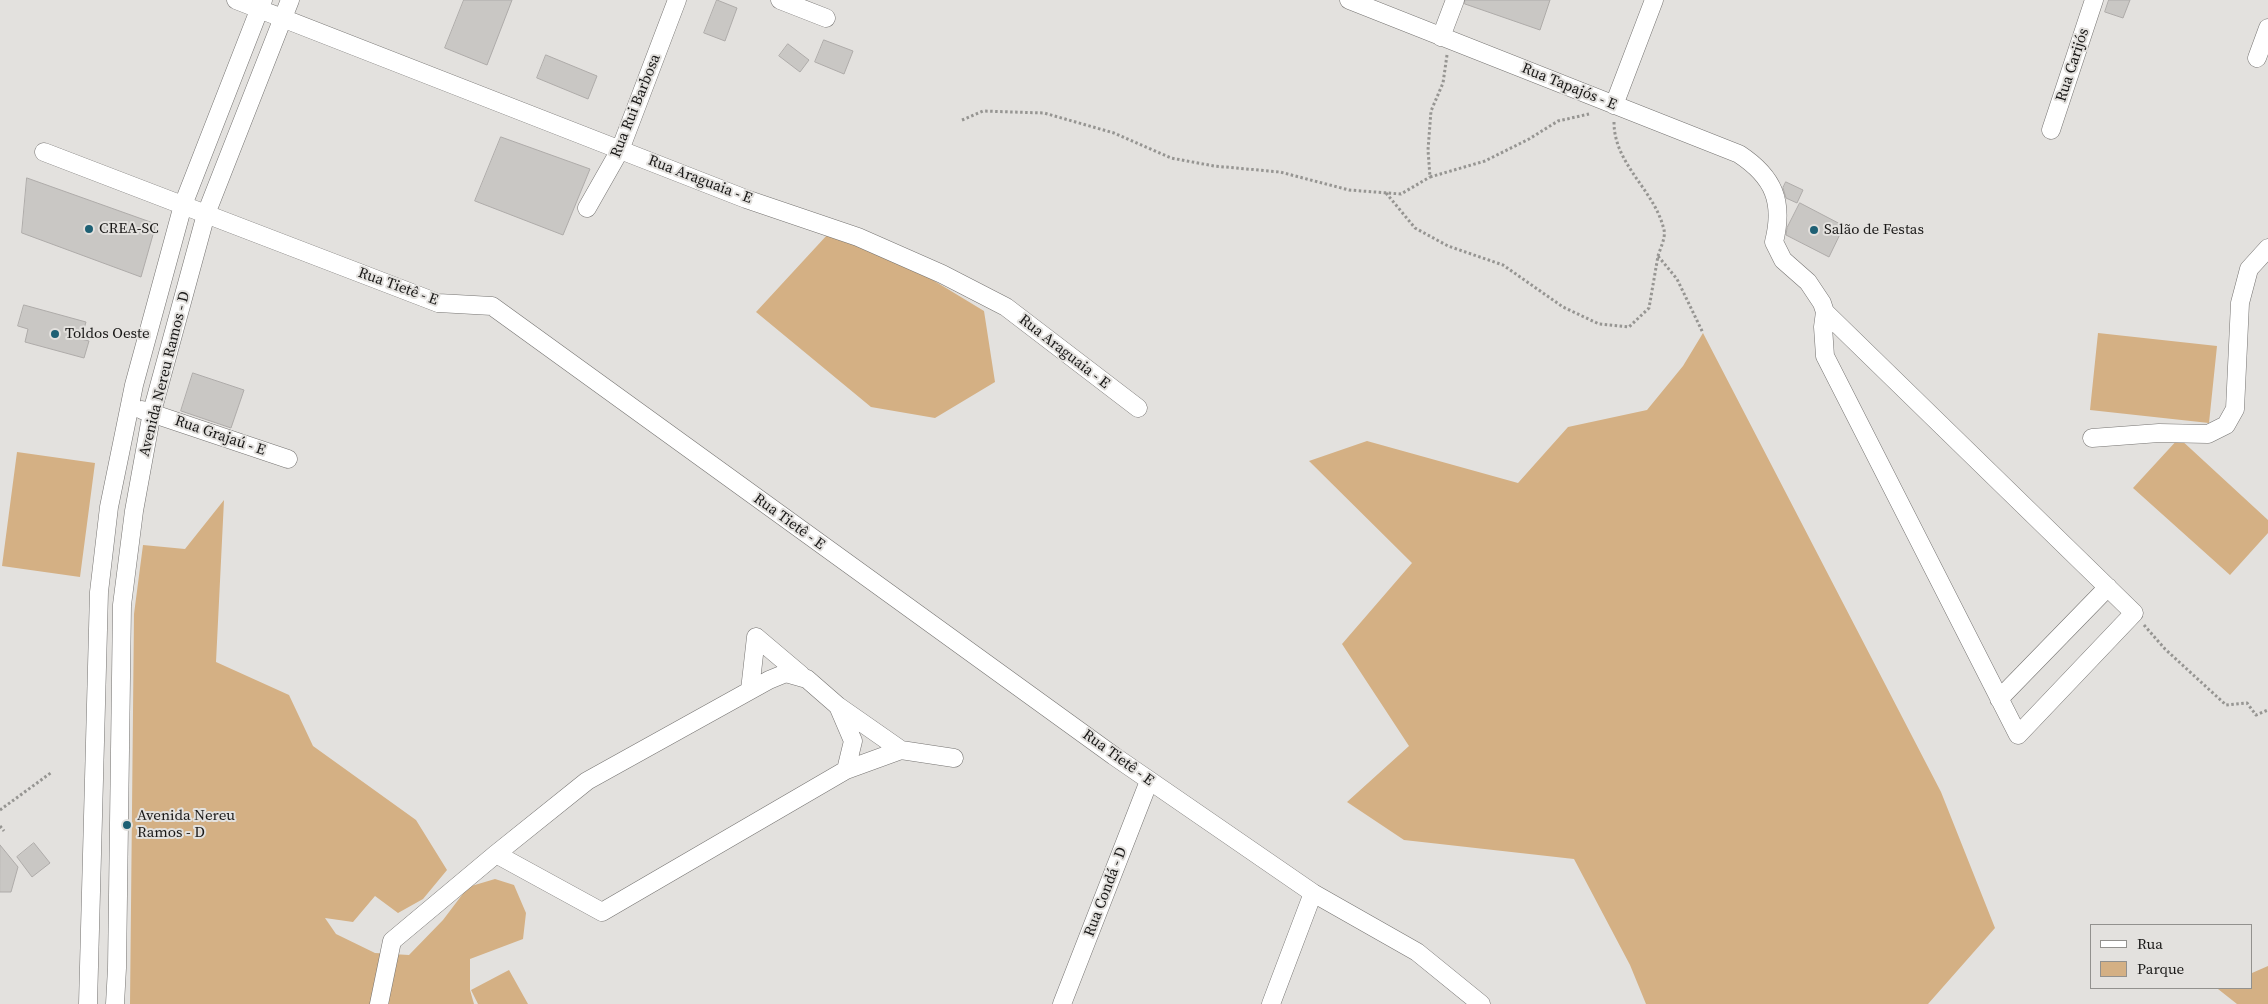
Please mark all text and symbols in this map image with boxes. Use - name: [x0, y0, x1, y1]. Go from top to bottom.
- street label: Rua Carijós: [2053, 26, 2093, 104]
- street label: Rua Rui Barbosa: [607, 52, 665, 160]
- street label: Rua Tapajós - E: [1519, 60, 1619, 114]
- street label: Rua Araguaia - E: [645, 152, 755, 208]
- place label: CREA-SC: [99, 220, 159, 238]
- place label: Salão de Festas: [1824, 221, 1924, 239]
- marker: CREA-SC: [83, 223, 95, 235]
- marker: Salão de Festas: [1808, 224, 1820, 236]
- street label: Rua Tietê - E: [356, 264, 440, 310]
- street label: Avenida Nereu Ramos - D: [136, 290, 194, 458]
- street label: Rua Araguaia - E: [1015, 311, 1113, 393]
- place label: Toldos Oeste: [65, 325, 150, 343]
- marker: Toldos Oeste: [49, 328, 61, 340]
- street label: Rua Grajaú - E: [172, 412, 268, 460]
- street label: Rua Tietê - E: [750, 490, 828, 554]
- street label: Rua Tietê - E: [1079, 726, 1157, 790]
- place label: Avenida Nereu Ramos - D: [137, 807, 235, 842]
- marker: Avenida Nereu Ramos - D: [121, 819, 133, 831]
- street label: Rua Condá - D: [1081, 845, 1131, 939]
- legend: [2090, 924, 2253, 989]
- text: Rua: [2137, 933, 2163, 954]
- text: Parque: [2137, 958, 2184, 979]

